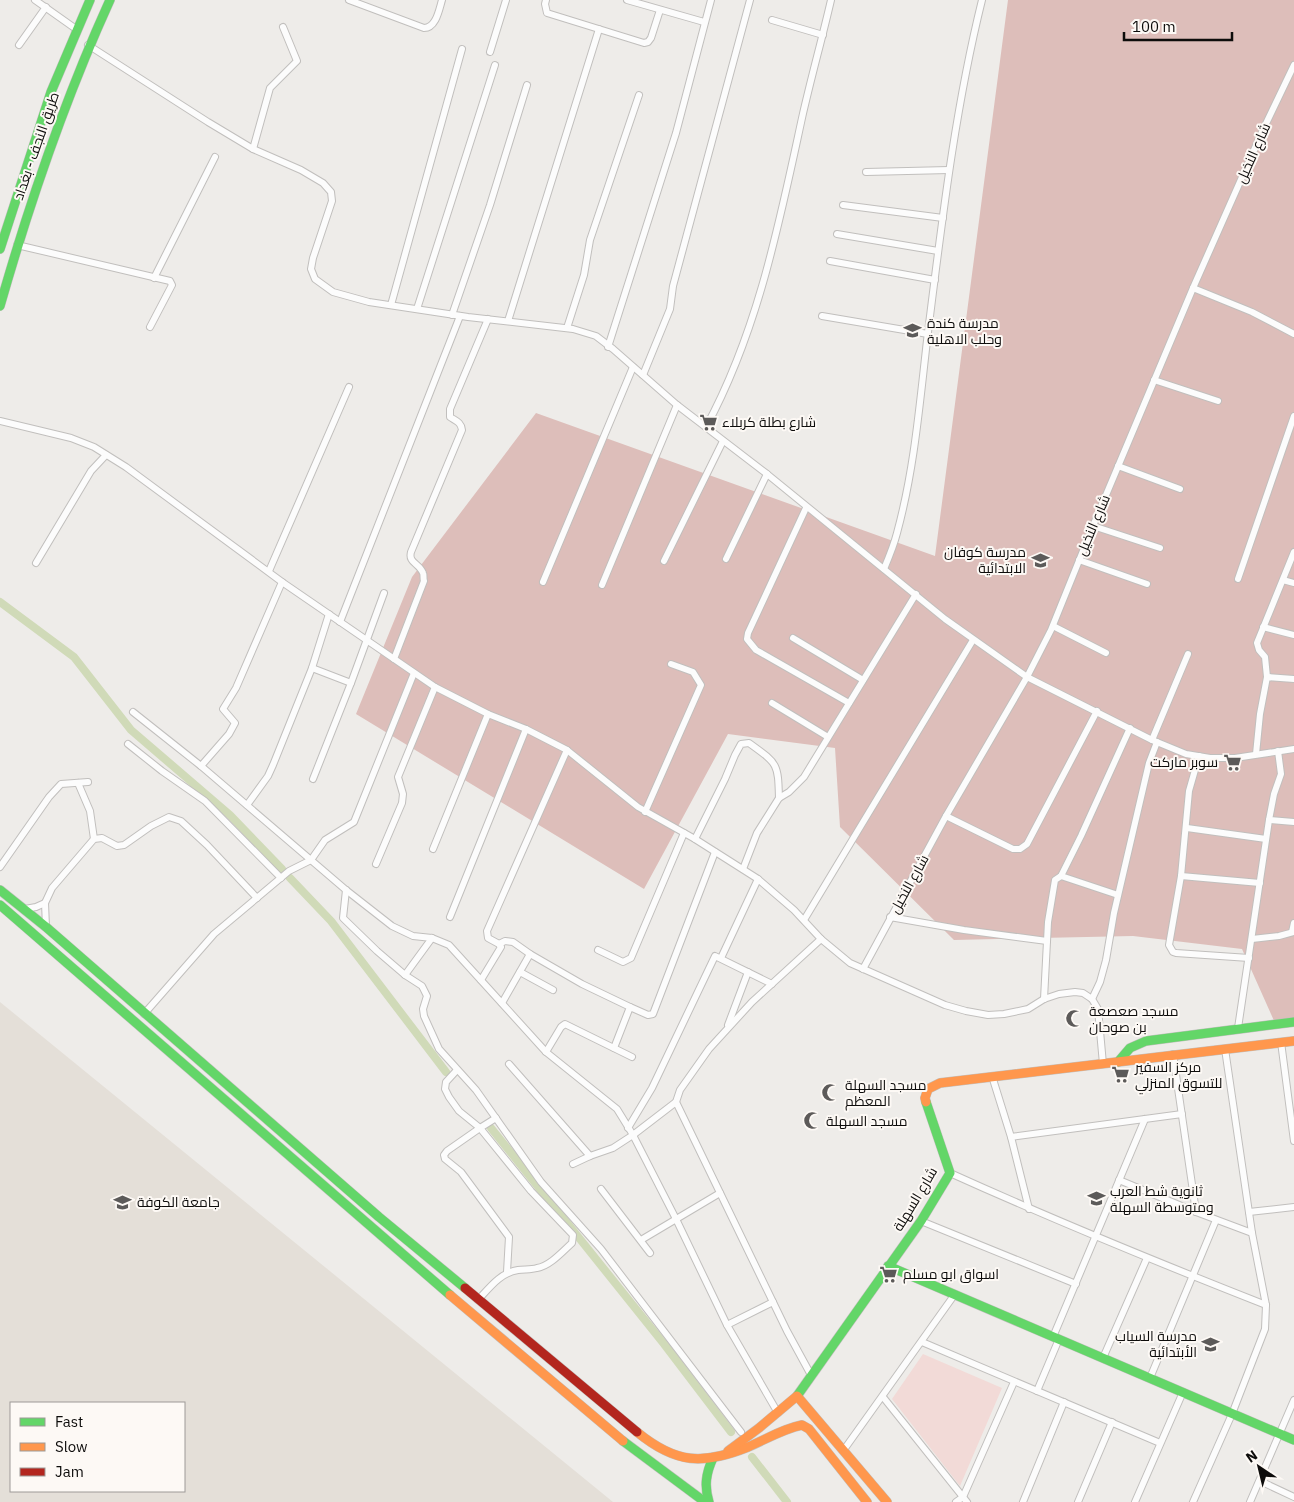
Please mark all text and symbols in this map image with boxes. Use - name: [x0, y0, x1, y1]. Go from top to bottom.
- scale bar: [1124, 10, 1232, 42]
- text: 100 m: [1132, 17, 1176, 36]
- street label: طريق النجف - بغداد: [9, 90, 63, 202]
- street label: شارع النخيل: [1232, 120, 1274, 186]
- place label: مدرسة كندة وحلب الاهلية: [927, 314, 1002, 348]
- school or university icon: مدرسة كندة وحلب الاهلية: [903, 321, 923, 341]
- supermarket icon: شارع بطلة كربلاء: [698, 412, 718, 432]
- place label: شارع بطلة كربلاء: [722, 413, 816, 431]
- street label: شارع النخيل: [1072, 492, 1114, 558]
- place label: مدرسة كوفان الابتدائية: [944, 543, 1026, 577]
- school or university icon: مدرسة كوفان الابتدائية: [1030, 550, 1050, 570]
- supermarket icon: سوبر ماركت: [1222, 752, 1242, 772]
- place label: سوبر ماركت: [1150, 753, 1218, 771]
- street label: شارع النخيل: [885, 851, 933, 917]
- place label: مسجد صعصعة بن صوحان: [1089, 1002, 1179, 1036]
- mosque icon: مسجد صعصعة بن صوحان: [1065, 1009, 1085, 1029]
- place label: مركز السفير للتسوق المنزلي: [1134, 1058, 1222, 1095]
- supermarket icon: مركز السفير للتسوق المنزلي: [1111, 1065, 1131, 1085]
- place label: مسجد السهلة المعظم: [845, 1076, 927, 1111]
- mosque icon: مسجد السهلة المعظم: [821, 1083, 841, 1103]
- mosque icon: مسجد السهلة: [802, 1111, 822, 1131]
- place label: مسجد السهلة: [826, 1112, 908, 1130]
- street label: شارع السهلة: [889, 1164, 941, 1234]
- place label: ثانوية شط العرب ومتوسطة السهلة: [1110, 1182, 1214, 1216]
- school or university icon: ثانوية شط العرب ومتوسطة السهلة: [1086, 1189, 1106, 1209]
- school or university icon: جامعة الكوفة: [113, 1192, 133, 1212]
- place label: جامعة الكوفة: [137, 1193, 220, 1211]
- supermarket icon: اسواق ابو مسلم: [879, 1264, 899, 1284]
- place label: اسواق ابو مسلم: [903, 1265, 999, 1284]
- place label: مدرسة السياب الأبتدائية: [1115, 1327, 1197, 1361]
- school or university icon: مدرسة السياب الأبتدائية: [1201, 1334, 1221, 1354]
- legend: [10, 1402, 185, 1492]
- text: Fast: [55, 1412, 83, 1431]
- text: Slow: [55, 1437, 88, 1456]
- north arrow: [1234, 1442, 1284, 1492]
- text: N: [1242, 1446, 1261, 1467]
- text: Jam: [55, 1462, 84, 1481]

